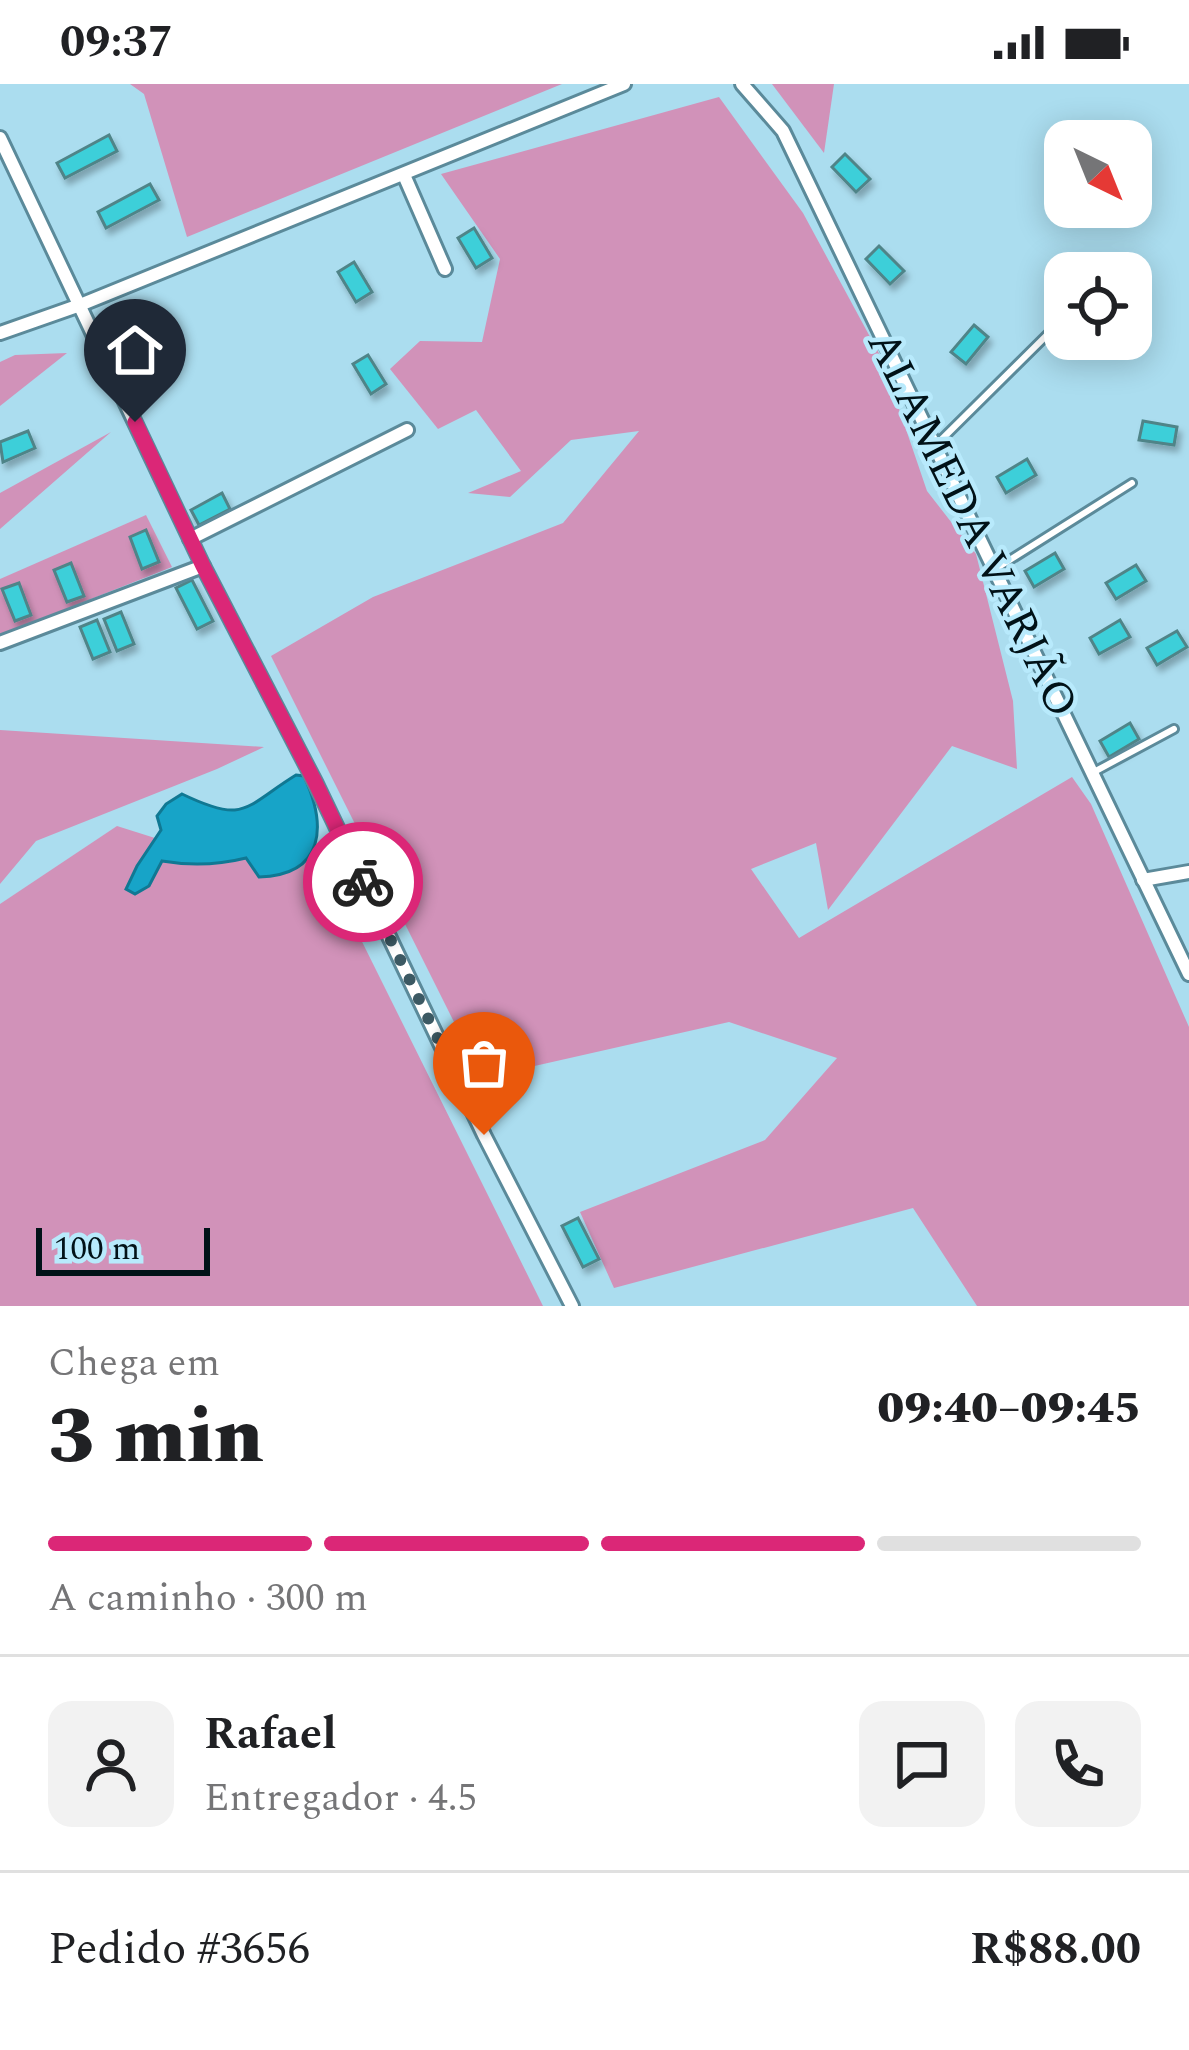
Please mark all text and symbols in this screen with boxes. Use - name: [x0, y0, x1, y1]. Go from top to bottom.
- text: 09:37: [60, 8, 173, 77]
- north arrow: [1044, 120, 1152, 228]
- map controls: [1044, 120, 1152, 360]
- button: locate: [1044, 252, 1152, 360]
- pin: [84, 299, 186, 422]
- icon: home: [102, 317, 168, 383]
- street label: ALAMEDA VARJÃO: [848, 318, 1096, 730]
- courier: [303, 822, 423, 942]
- icon: bike: [330, 849, 396, 915]
- pin: [433, 1012, 535, 1135]
- icon: bag: [451, 1030, 517, 1096]
- scale bar: [36, 1222, 210, 1275]
- text: 100 m: [54, 1224, 140, 1274]
- text: Chega em: [48, 1334, 220, 1393]
- text: 09:40–09:45: [877, 1374, 1141, 1443]
- text: 3 min: [48, 1378, 264, 1497]
- text: A caminho · 300 m: [48, 1569, 368, 1628]
- text: Rafael: [204, 1700, 337, 1769]
- button: person: [48, 1701, 174, 1827]
- button: chat: [859, 1701, 985, 1827]
- button: phone: [1015, 1701, 1141, 1827]
- text: Entregador · 4.5: [204, 1769, 477, 1828]
- text: Pedido #3656: [48, 1915, 310, 1984]
- text: R$88.00: [970, 1915, 1141, 1984]

